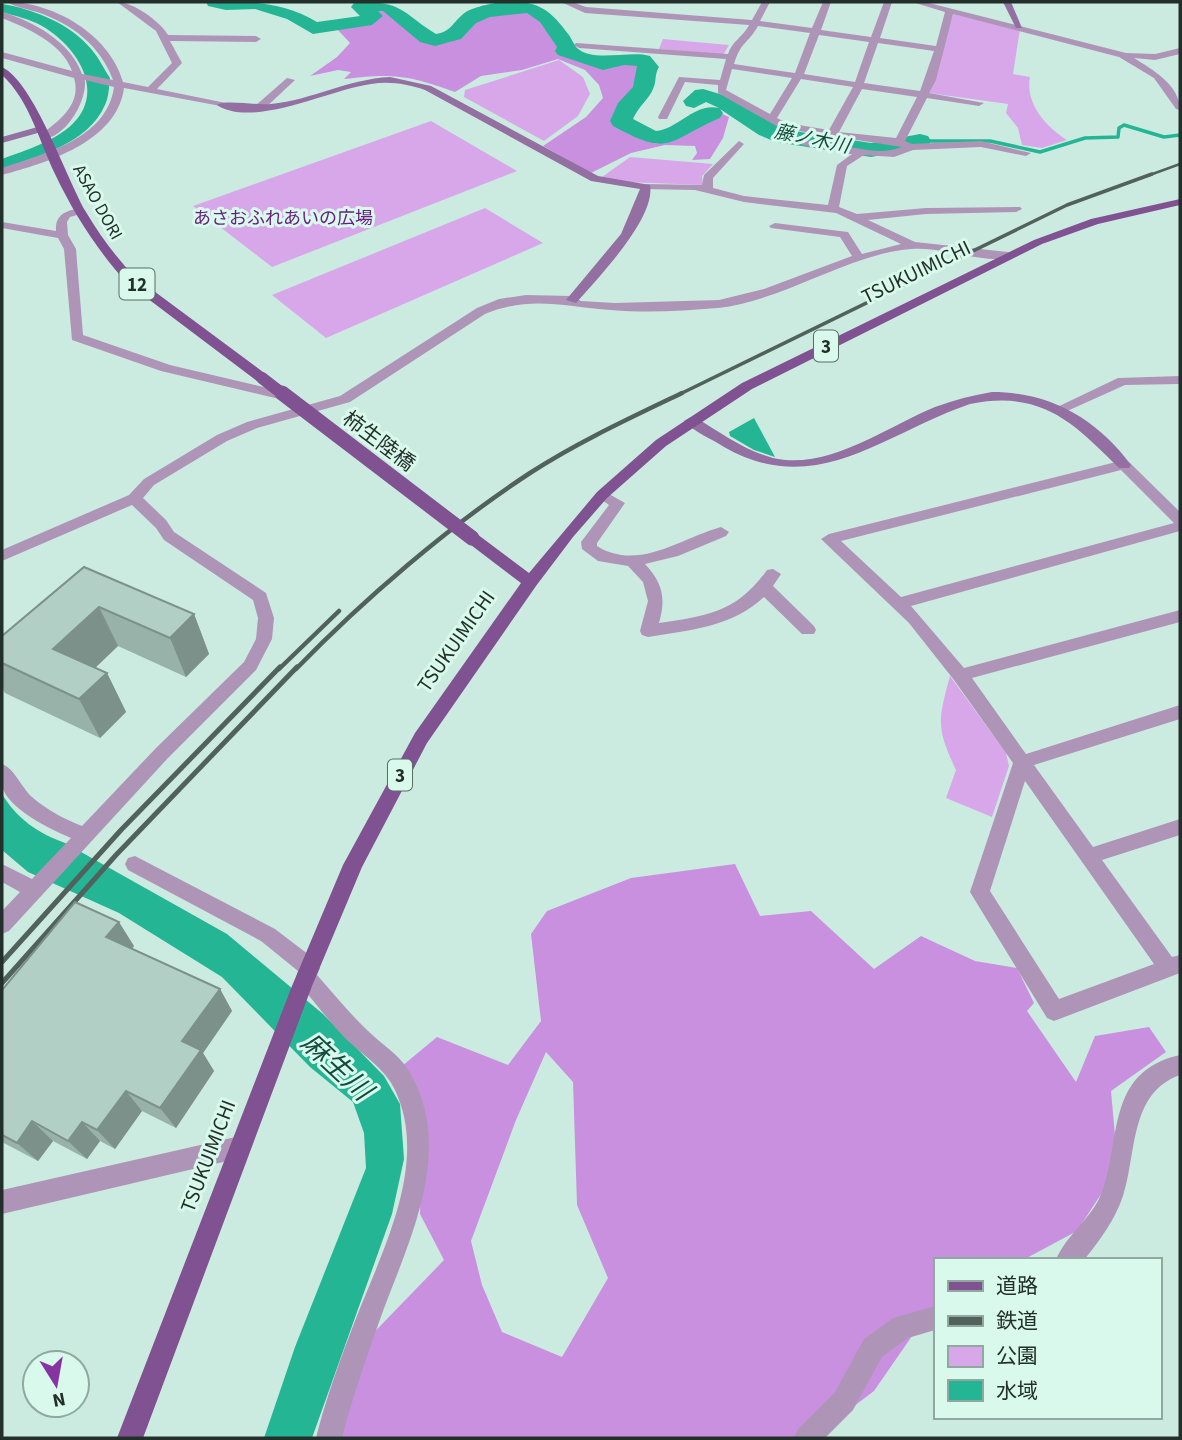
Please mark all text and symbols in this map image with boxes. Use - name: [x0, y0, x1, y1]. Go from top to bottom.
- water label: 藤ノ木川: [772, 118, 854, 161]
- street label: ASAO DORI: [67, 160, 129, 244]
- park label: あさおふれあいの広場: [193, 206, 373, 231]
- street label: TSUKUIMICHI: [856, 233, 976, 311]
- road number: 12: [120, 268, 154, 300]
- road number: 3: [814, 330, 838, 362]
- street label: 柿生陸橋: [336, 404, 422, 478]
- street label: TSUKUIMICHI: [410, 584, 502, 698]
- road number: 3: [388, 760, 412, 790]
- water label: 麻生川: [292, 1023, 383, 1112]
- street label: TSUKUIMICHI: [173, 1095, 243, 1217]
- legend: [934, 1258, 1161, 1419]
- text: 道路: [996, 1271, 1038, 1301]
- text: 鉄道: [996, 1306, 1038, 1336]
- text: 公園: [996, 1341, 1038, 1371]
- north arrow: [21, 1349, 91, 1419]
- text: 水域: [996, 1376, 1038, 1406]
- text: N: [50, 1385, 68, 1414]

